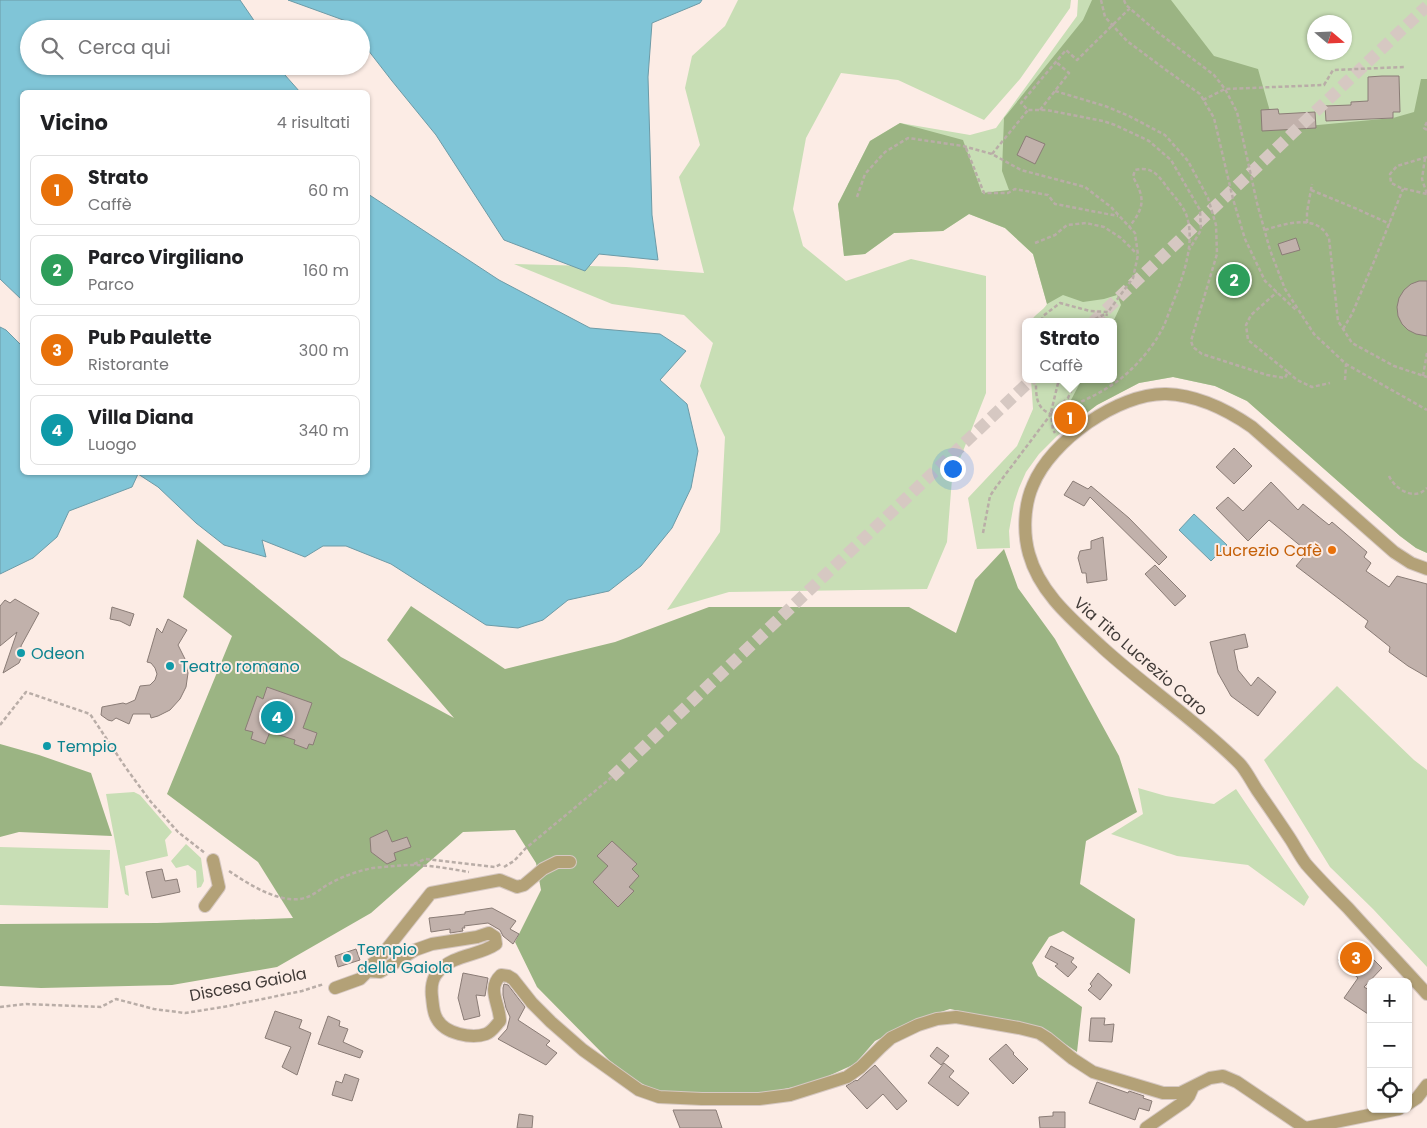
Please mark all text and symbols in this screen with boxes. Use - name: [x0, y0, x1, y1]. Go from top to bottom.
- north arrow: [1307, 15, 1352, 60]
- search box: [20, 20, 370, 75]
- icon: search: [38, 34, 66, 62]
- text: Cerca qui: [78, 34, 171, 61]
- text: Vicino: [40, 108, 108, 137]
- text: 4 risultati: [277, 111, 350, 134]
- text: Strato: [88, 164, 148, 191]
- text: 1: [54, 179, 60, 202]
- text: 60 m: [308, 179, 349, 202]
- text: Caffè: [88, 193, 132, 216]
- text: Parco Virgiliano: [88, 244, 244, 271]
- text: 2: [52, 259, 62, 282]
- text: 160 m: [303, 259, 349, 282]
- pin: 2: [1218, 261, 1250, 299]
- text: Parco: [88, 273, 134, 296]
- popup: [1022, 318, 1117, 383]
- text: Pub Paulette: [88, 324, 212, 351]
- text: Strato: [1039, 325, 1100, 352]
- text: 3: [52, 339, 62, 362]
- text: 300 m: [299, 339, 349, 362]
- text: Ristorante: [88, 353, 169, 376]
- text: Caffè: [1039, 354, 1083, 377]
- pin: 1: [1054, 399, 1086, 437]
- text: Villa Diana: [88, 404, 194, 431]
- text: 4: [52, 419, 62, 442]
- text: 340 m: [299, 419, 349, 442]
- text: Luogo: [88, 433, 136, 456]
- your location: [940, 456, 966, 482]
- place label: Lucrezio Cafè: [1215, 539, 1322, 562]
- marker: Lucrezio Cafè: [1326, 544, 1338, 556]
- street label: Via Tito Lucrezio Caro: [1069, 592, 1213, 721]
- place label: Odeon: [31, 642, 85, 665]
- marker: Odeon: [15, 647, 27, 659]
- place label: Teatro romano: [180, 655, 300, 678]
- marker: Teatro romano: [164, 660, 176, 672]
- pin: 4: [261, 698, 293, 736]
- place label: Tempio: [57, 735, 117, 758]
- marker: Tempio: [41, 740, 53, 752]
- place label: Tempio della Gaiola: [357, 938, 453, 979]
- pin: 3: [1340, 939, 1372, 977]
- marker: Tempio della Gaiola: [341, 952, 353, 964]
- street label: Discesa Gaiola: [188, 962, 309, 1007]
- map controls: [1367, 978, 1412, 1113]
- button: +: [1367, 978, 1412, 1023]
- button: −: [1367, 1023, 1412, 1068]
- button: locate: [1367, 1068, 1412, 1113]

